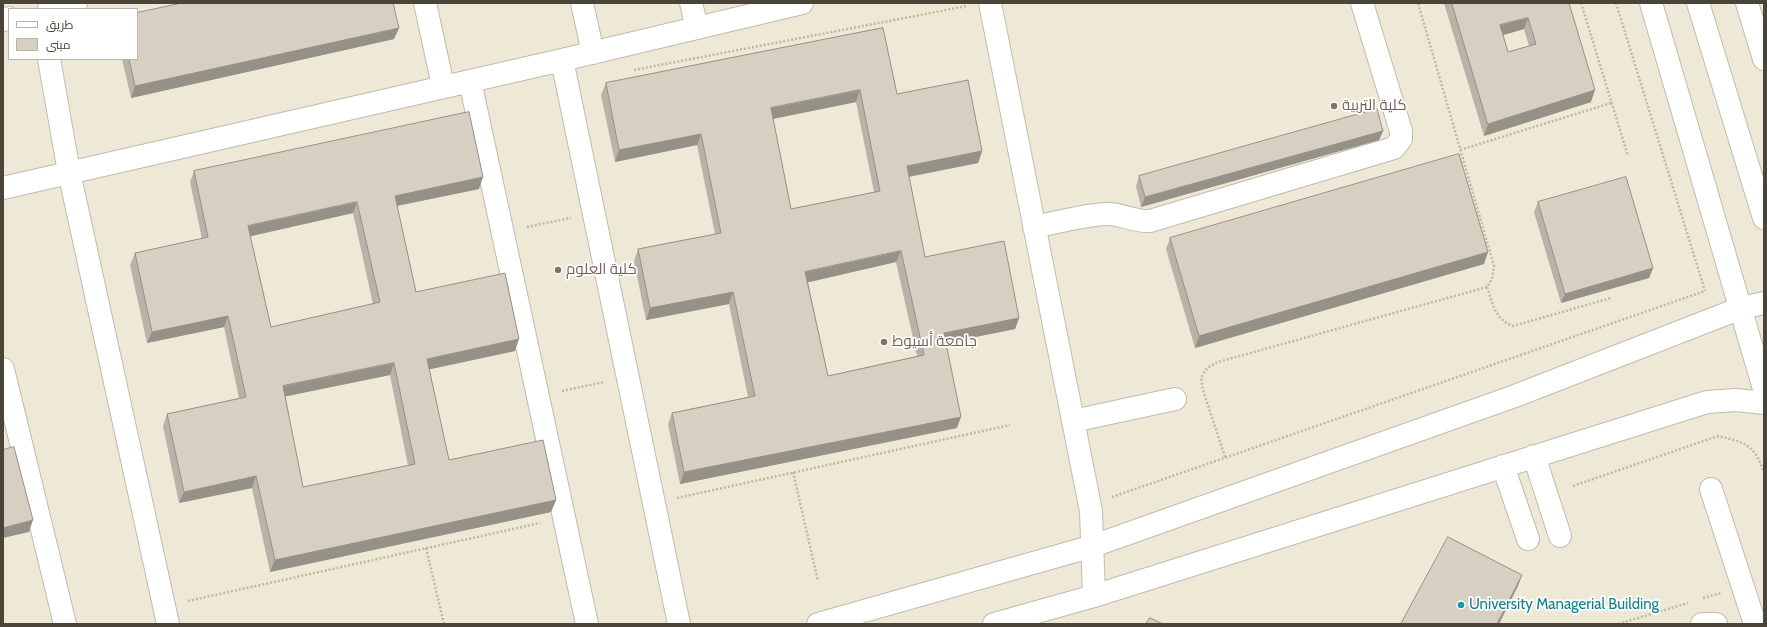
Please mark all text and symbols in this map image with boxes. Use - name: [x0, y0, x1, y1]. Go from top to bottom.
- legend: [8, 8, 138, 60]
- text: طريق: [46, 17, 73, 32]
- text: مبنى: [46, 37, 71, 52]
- place label: كلية التربية: [1342, 97, 1407, 115]
- marker: كلية التربية: [1329, 101, 1339, 111]
- place label: كلية العلوم: [566, 261, 637, 279]
- marker: كلية العلوم: [553, 265, 563, 275]
- place label: جامعة أسيوط: [892, 333, 977, 351]
- marker: جامعة أسيوط: [879, 337, 889, 347]
- place label: University Managerial Building: [1469, 596, 1659, 614]
- marker: University Managerial Building: [1456, 600, 1466, 610]

